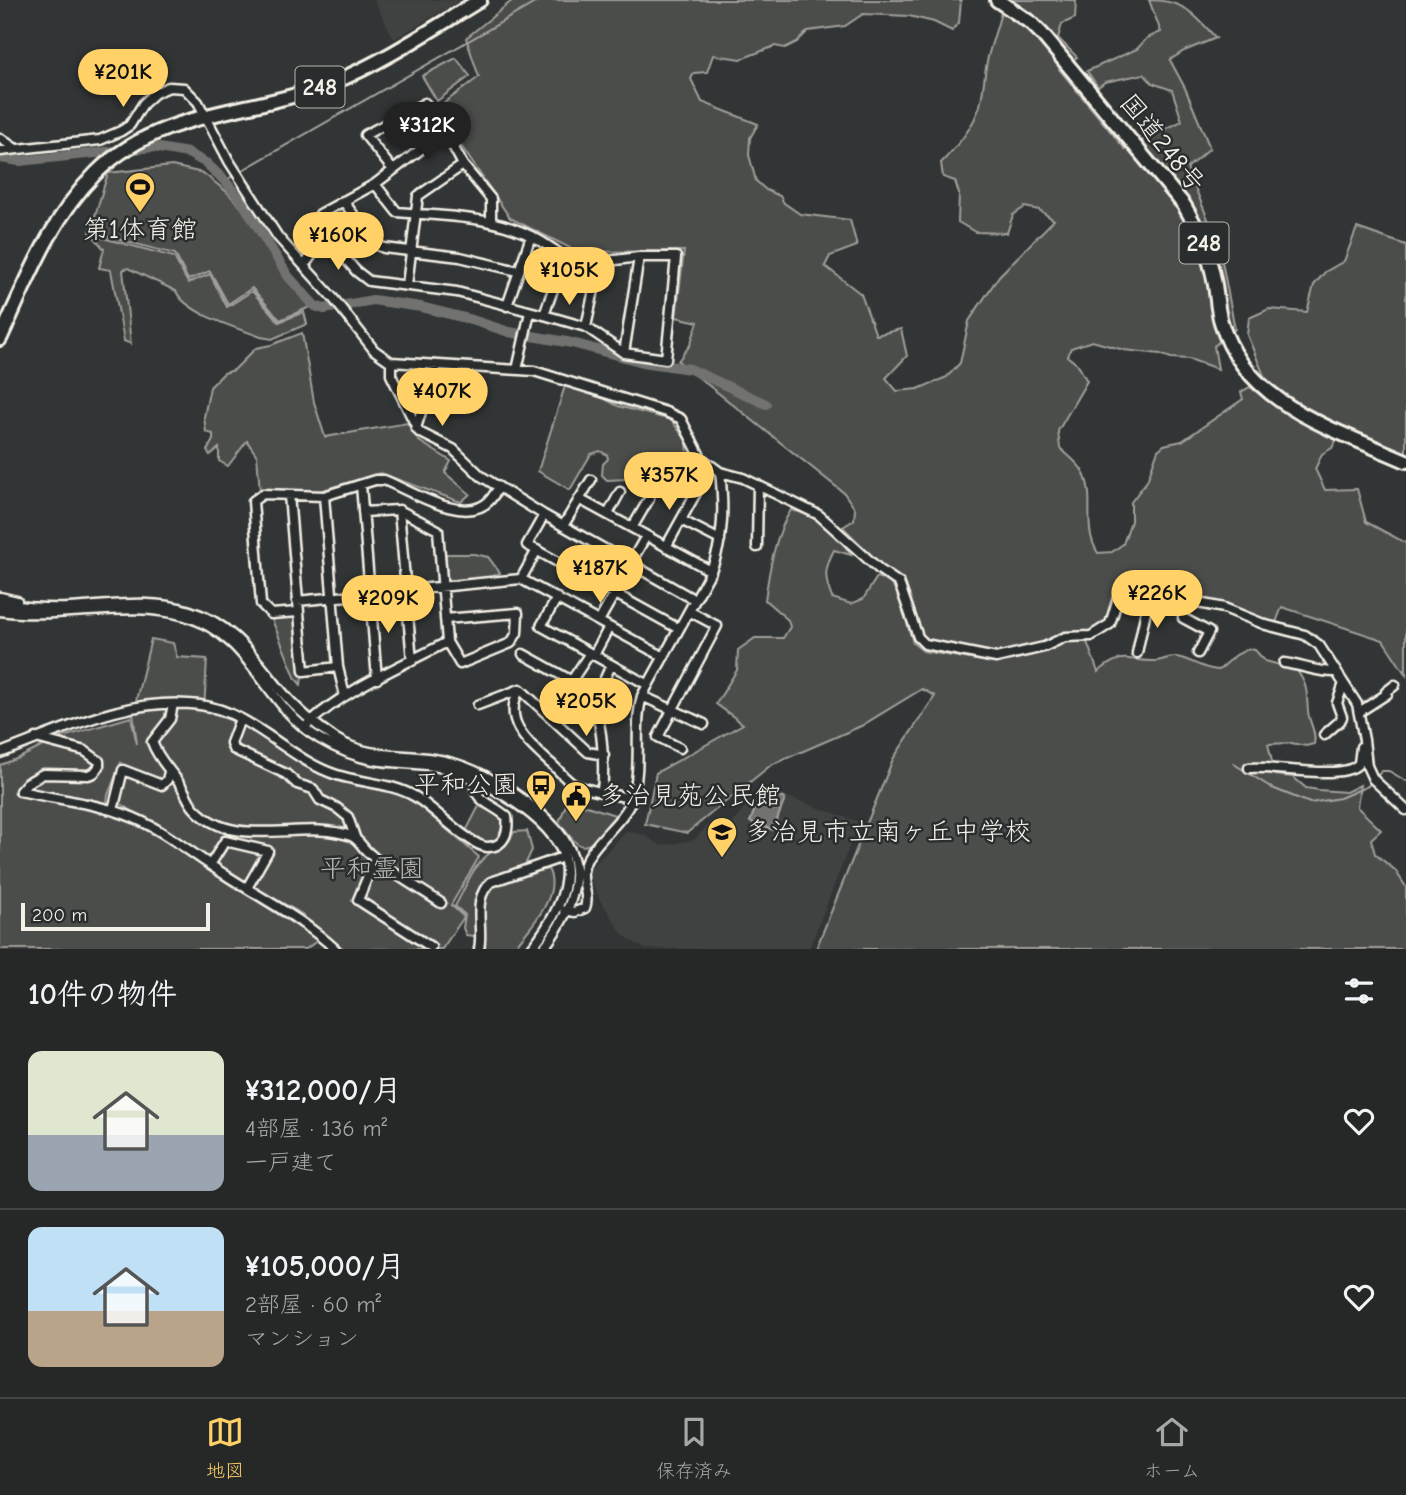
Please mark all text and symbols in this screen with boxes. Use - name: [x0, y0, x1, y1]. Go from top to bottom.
- pin: ¥201K: [74, 50, 172, 109]
- text: ¥201K: [94, 58, 152, 85]
- road number: 248: [296, 66, 344, 108]
- street label: 国道248号: [1113, 88, 1211, 198]
- pin: ¥312K: [378, 102, 476, 162]
- text: ¥312K: [399, 111, 455, 138]
- sports icon: 第1体育館: [123, 170, 157, 214]
- pin: ¥160K: [289, 212, 387, 272]
- place label: 第1体育館: [83, 215, 197, 245]
- text: ¥160K: [309, 221, 367, 248]
- road number: 248: [1180, 223, 1228, 264]
- pin: ¥105K: [520, 247, 618, 307]
- text: ¥105K: [540, 256, 598, 283]
- pin: ¥407K: [393, 368, 491, 428]
- text: ¥407K: [413, 377, 471, 404]
- pin: ¥357K: [620, 452, 718, 512]
- text: ¥357K: [640, 461, 698, 488]
- pin: ¥187K: [551, 546, 649, 605]
- text: ¥187K: [572, 554, 628, 581]
- pin: ¥226K: [1108, 570, 1206, 630]
- pin: ¥209K: [339, 576, 437, 635]
- text: ¥226K: [1127, 579, 1187, 606]
- text: ¥209K: [358, 584, 418, 611]
- pin: ¥205K: [537, 678, 635, 738]
- text: ¥205K: [555, 687, 617, 714]
- bus stop icon: 平和公園: [524, 768, 558, 812]
- place label: 平和公園: [414, 770, 518, 800]
- public building icon: 多治見苑公民館: [559, 779, 593, 823]
- place label: 多治見苑公民館: [599, 781, 781, 811]
- school or university icon: 多治見市立南ヶ丘中学校: [705, 815, 739, 859]
- place label: 多治見市立南ヶ丘中学校: [745, 817, 1031, 847]
- park label: 平和霊園: [320, 854, 424, 884]
- scale bar: [21, 900, 210, 932]
- text: 200 m: [32, 904, 87, 926]
- icon: filters: [1340, 972, 1378, 1010]
- text: 10件の物件: [28, 977, 177, 1012]
- text: ¥312,000/月: [245, 1073, 402, 1108]
- icon: home: [84, 1079, 168, 1163]
- icon: heart: [1340, 1102, 1378, 1140]
- text: 4部屋 · 136 m²: [245, 1115, 387, 1142]
- text: 一戸建て: [245, 1149, 337, 1176]
- text: ¥105,000/月: [245, 1249, 405, 1284]
- icon: home: [84, 1255, 168, 1339]
- icon: heart: [1340, 1278, 1378, 1316]
- text: 2部屋 · 60 m²: [245, 1291, 381, 1318]
- text: マンション: [245, 1325, 359, 1352]
- tab: 地図: [206, 1413, 244, 1482]
- tab: 保存済み: [656, 1413, 732, 1482]
- tab: ホーム: [1144, 1413, 1200, 1482]

